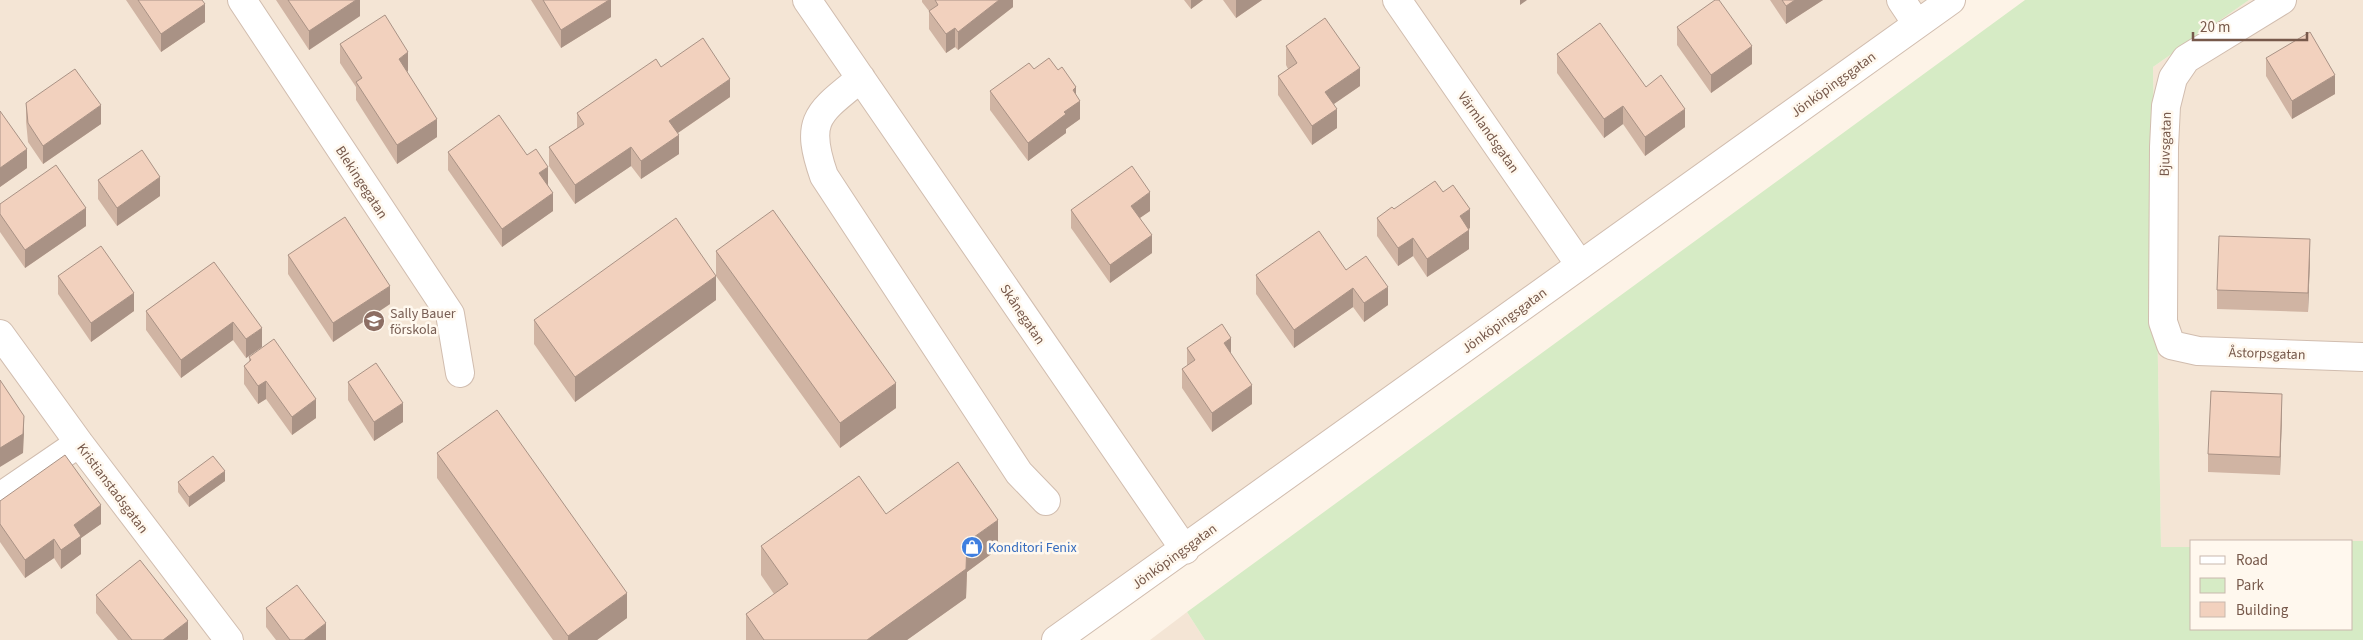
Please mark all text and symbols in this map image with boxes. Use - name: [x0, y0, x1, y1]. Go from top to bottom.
- scale bar: [2193, 10, 2307, 42]
- text: 20 m: [2200, 17, 2230, 38]
- street label: Jönköpingsgatan: [1787, 47, 1880, 123]
- street label: Värmlandsgatan: [1453, 88, 1524, 177]
- street label: Bjuvsgatan: [2155, 111, 2177, 177]
- street label: Blekingegatan: [330, 142, 392, 223]
- street label: Skånegatan: [995, 281, 1050, 349]
- street label: Jönköpingsgatan: [1458, 283, 1551, 359]
- place label: Sally Bauer förskola: [390, 304, 456, 340]
- school or university icon: Sally Bauer förskola: [362, 309, 386, 333]
- street label: Åstorpsgatan: [2228, 343, 2306, 365]
- street label: Kristianstadsgatan: [72, 439, 153, 538]
- street label: Jönköpingsgatan: [1128, 519, 1221, 595]
- shop icon: Konditori Fenix: [960, 535, 984, 559]
- place label: Konditori Fenix: [988, 538, 1077, 558]
- legend: [2190, 540, 2353, 630]
- text: Road: [2236, 550, 2268, 571]
- text: Park: [2236, 575, 2265, 596]
- text: Building: [2236, 600, 2289, 621]

